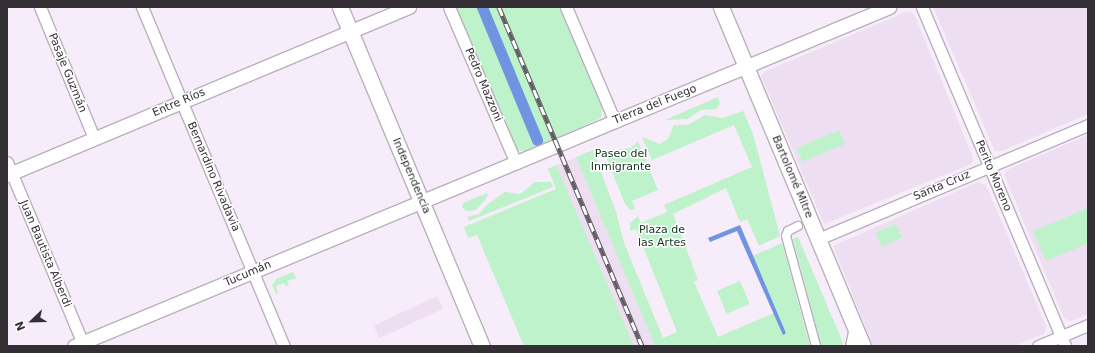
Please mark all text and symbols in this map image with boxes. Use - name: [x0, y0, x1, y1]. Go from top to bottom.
- street label: Pasaje Guzmán: [45, 31, 89, 115]
- street label: Pedro Mazzoni: [461, 46, 505, 124]
- street label: Tierra del Fuego: [611, 82, 699, 128]
- street label: Entre Ríos: [151, 86, 207, 120]
- street label: Bernardino Rivadavia: [184, 120, 242, 234]
- street label: Bartolomé Mitre: [769, 134, 815, 220]
- street label: Independencia: [389, 136, 433, 216]
- street label: Perito Moreno: [972, 138, 1014, 214]
- park label: Paseo del Inmigrante: [591, 148, 651, 174]
- street label: Santa Cruz: [912, 168, 972, 204]
- street label: Juan Bautista Alberdi: [16, 198, 74, 310]
- park label: Plaza de las Artes: [638, 224, 686, 250]
- street label: Tucumán: [223, 258, 273, 290]
- north arrow: [12, 301, 52, 341]
- text: N: [13, 319, 28, 333]

